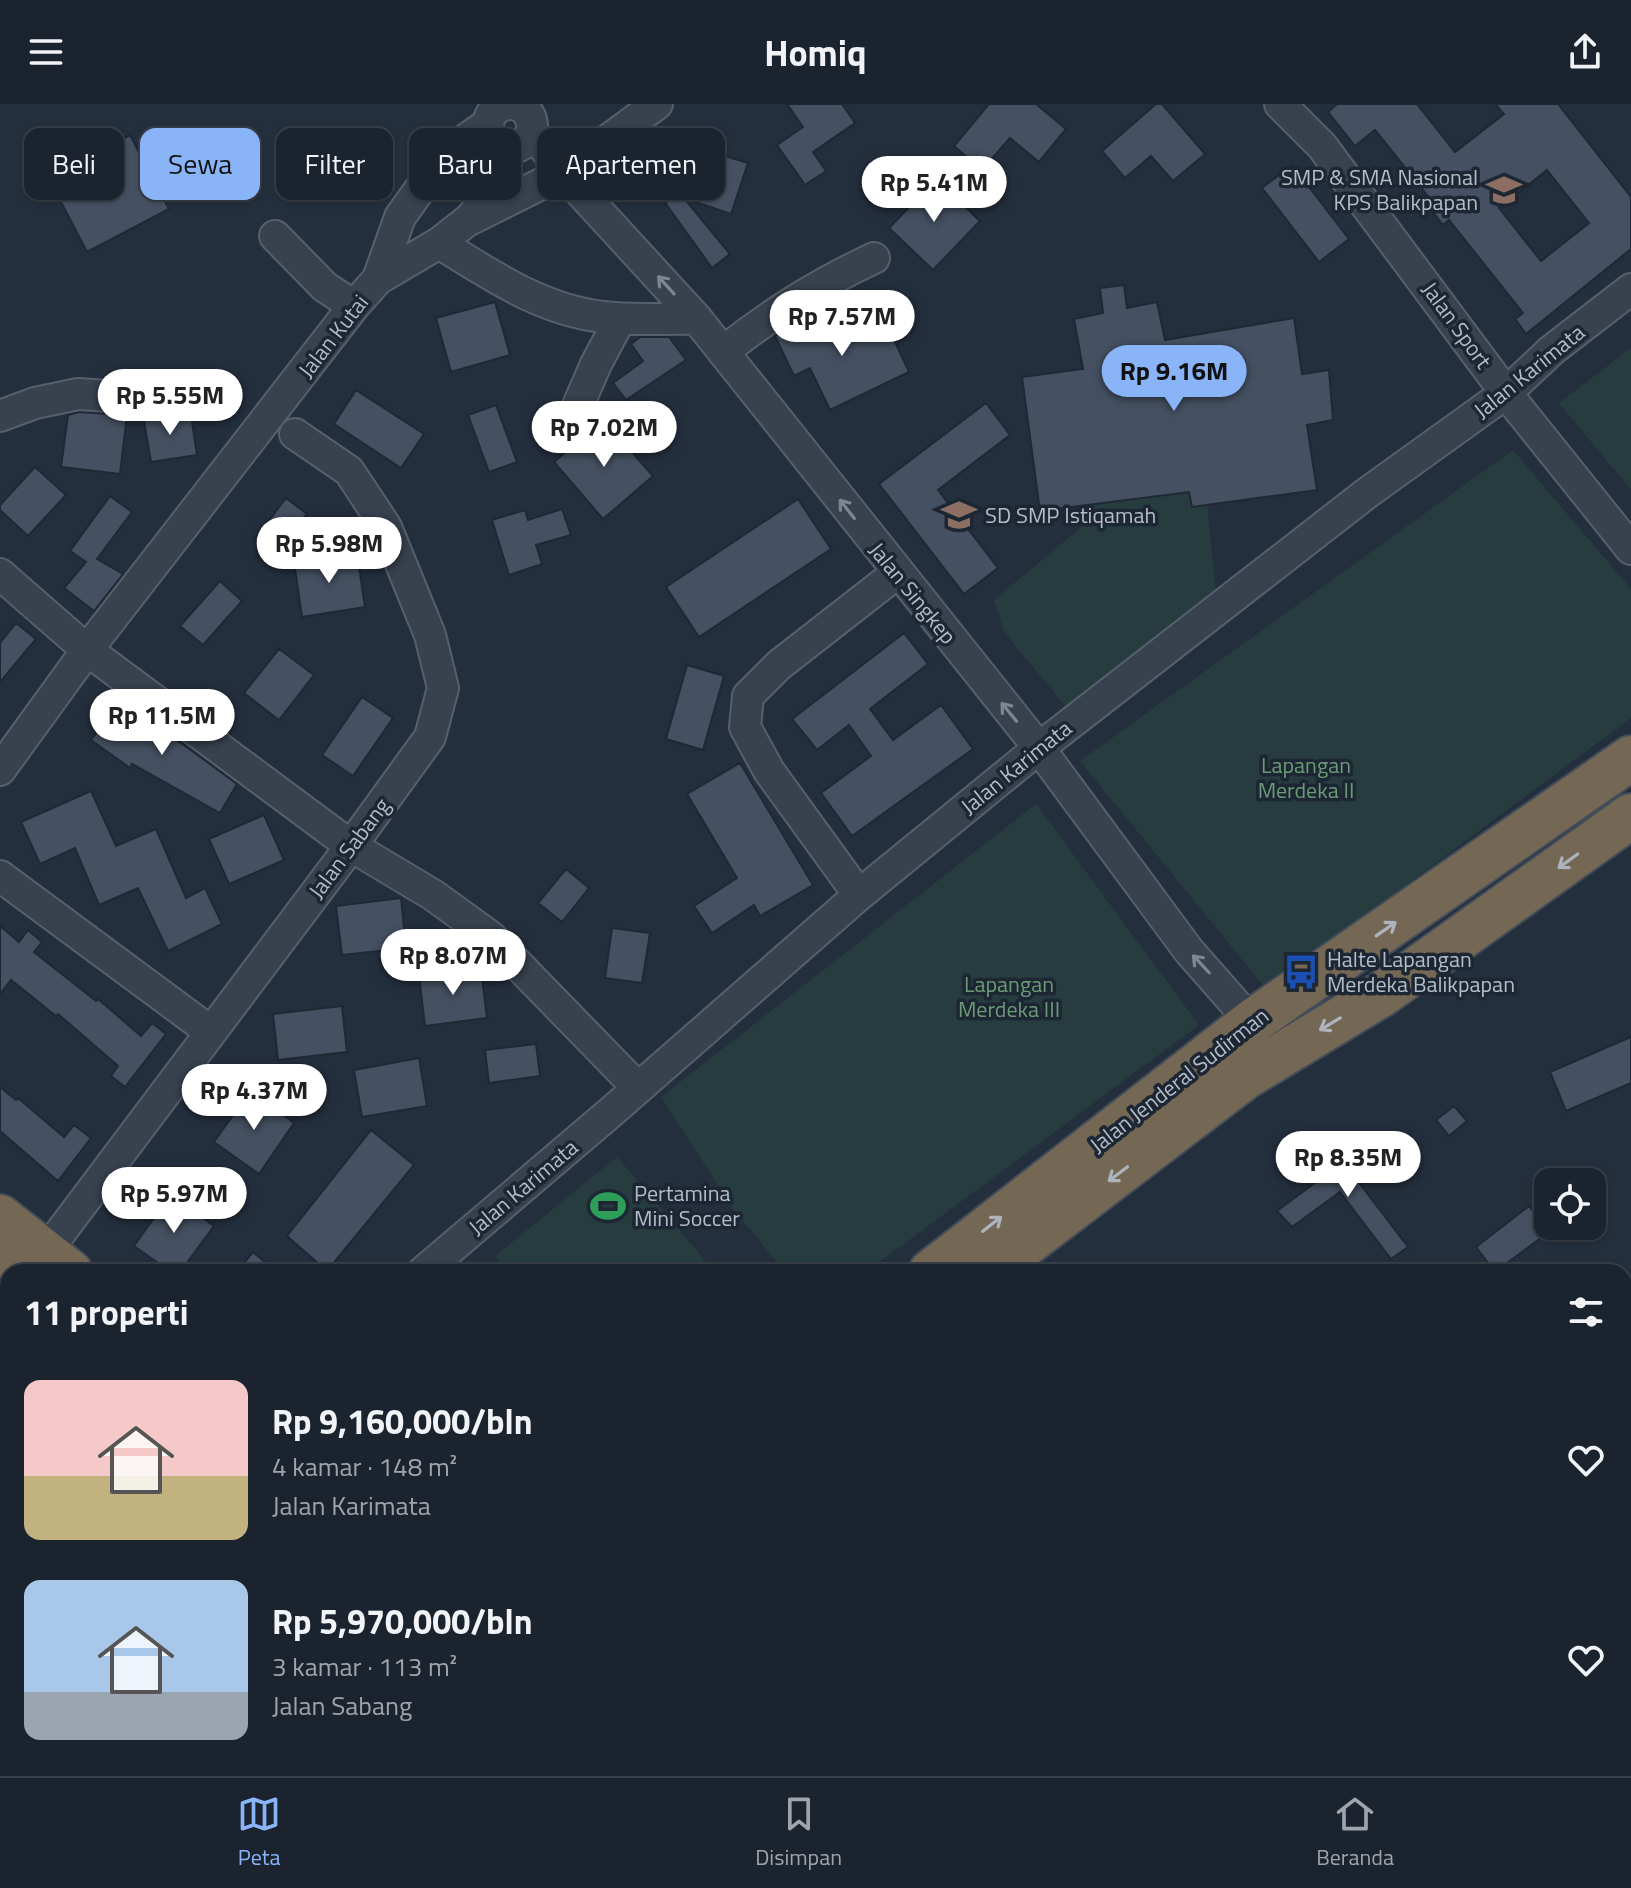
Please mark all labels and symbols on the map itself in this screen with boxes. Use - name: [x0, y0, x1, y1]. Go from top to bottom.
- pin: Rp 5.41M: [851, 156, 1017, 224]
- place label: SMP & SMA Nasional KPS Balikpapan: [1281, 160, 1478, 219]
- school or university icon: SMP & SMA Nasional KPS Balikpapan: [1485, 171, 1523, 209]
- street label: Jalan Sport: [1414, 274, 1500, 376]
- one-way arrow: [657, 276, 675, 296]
- street label: Jalan Kutai: [290, 287, 376, 385]
- pin: Rp 7.57M: [759, 290, 925, 358]
- street label: Jalan Karimata: [1466, 316, 1592, 426]
- pin: Rp 9.16M: [1091, 345, 1257, 413]
- pin: Rp 5.55M: [87, 369, 253, 437]
- pin: Rp 7.02M: [521, 401, 687, 469]
- school or university icon: SD SMP Istiqamah: [940, 496, 978, 534]
- place label: SD SMP Istiqamah: [985, 498, 1156, 532]
- one-way arrow: [838, 499, 856, 520]
- pin: Rp 5.98M: [246, 517, 412, 585]
- street label: Jalan Singkep: [861, 535, 965, 651]
- pin: Rp 11.5M: [79, 689, 245, 757]
- one-way arrow: [1001, 702, 1018, 723]
- street label: Jalan Karimata: [953, 712, 1079, 822]
- park label: Lapangan Merdeka II: [1258, 748, 1354, 807]
- street label: Jalan Sabang: [300, 790, 398, 906]
- one-way arrow: [1557, 853, 1579, 869]
- one-way arrow: [1375, 921, 1397, 937]
- pin: Rp 8.07M: [370, 929, 536, 997]
- place label: Halte Lapangan Merdeka Balikpapan: [1327, 942, 1515, 1001]
- bus stop icon: Halte Lapangan Merdeka Balikpapan: [1282, 953, 1320, 991]
- one-way arrow: [1192, 954, 1210, 974]
- park label: Lapangan Merdeka III: [958, 967, 1060, 1026]
- street label: Jalan Jenderal Sudirman: [1082, 999, 1276, 1161]
- one-way arrow: [1319, 1016, 1342, 1032]
- pin: Rp 4.37M: [171, 1064, 337, 1132]
- street label: Jalan Karimata: [461, 1131, 585, 1243]
- pin: Rp 8.35M: [1265, 1131, 1431, 1199]
- one-way arrow: [1108, 1166, 1129, 1183]
- pin: Rp 5.97M: [91, 1167, 257, 1235]
- place label: Pertamina Mini Soccer: [634, 1176, 740, 1235]
- sports icon: Pertamina Mini Soccer: [589, 1187, 627, 1225]
- one-way arrow: [981, 1216, 1002, 1233]

